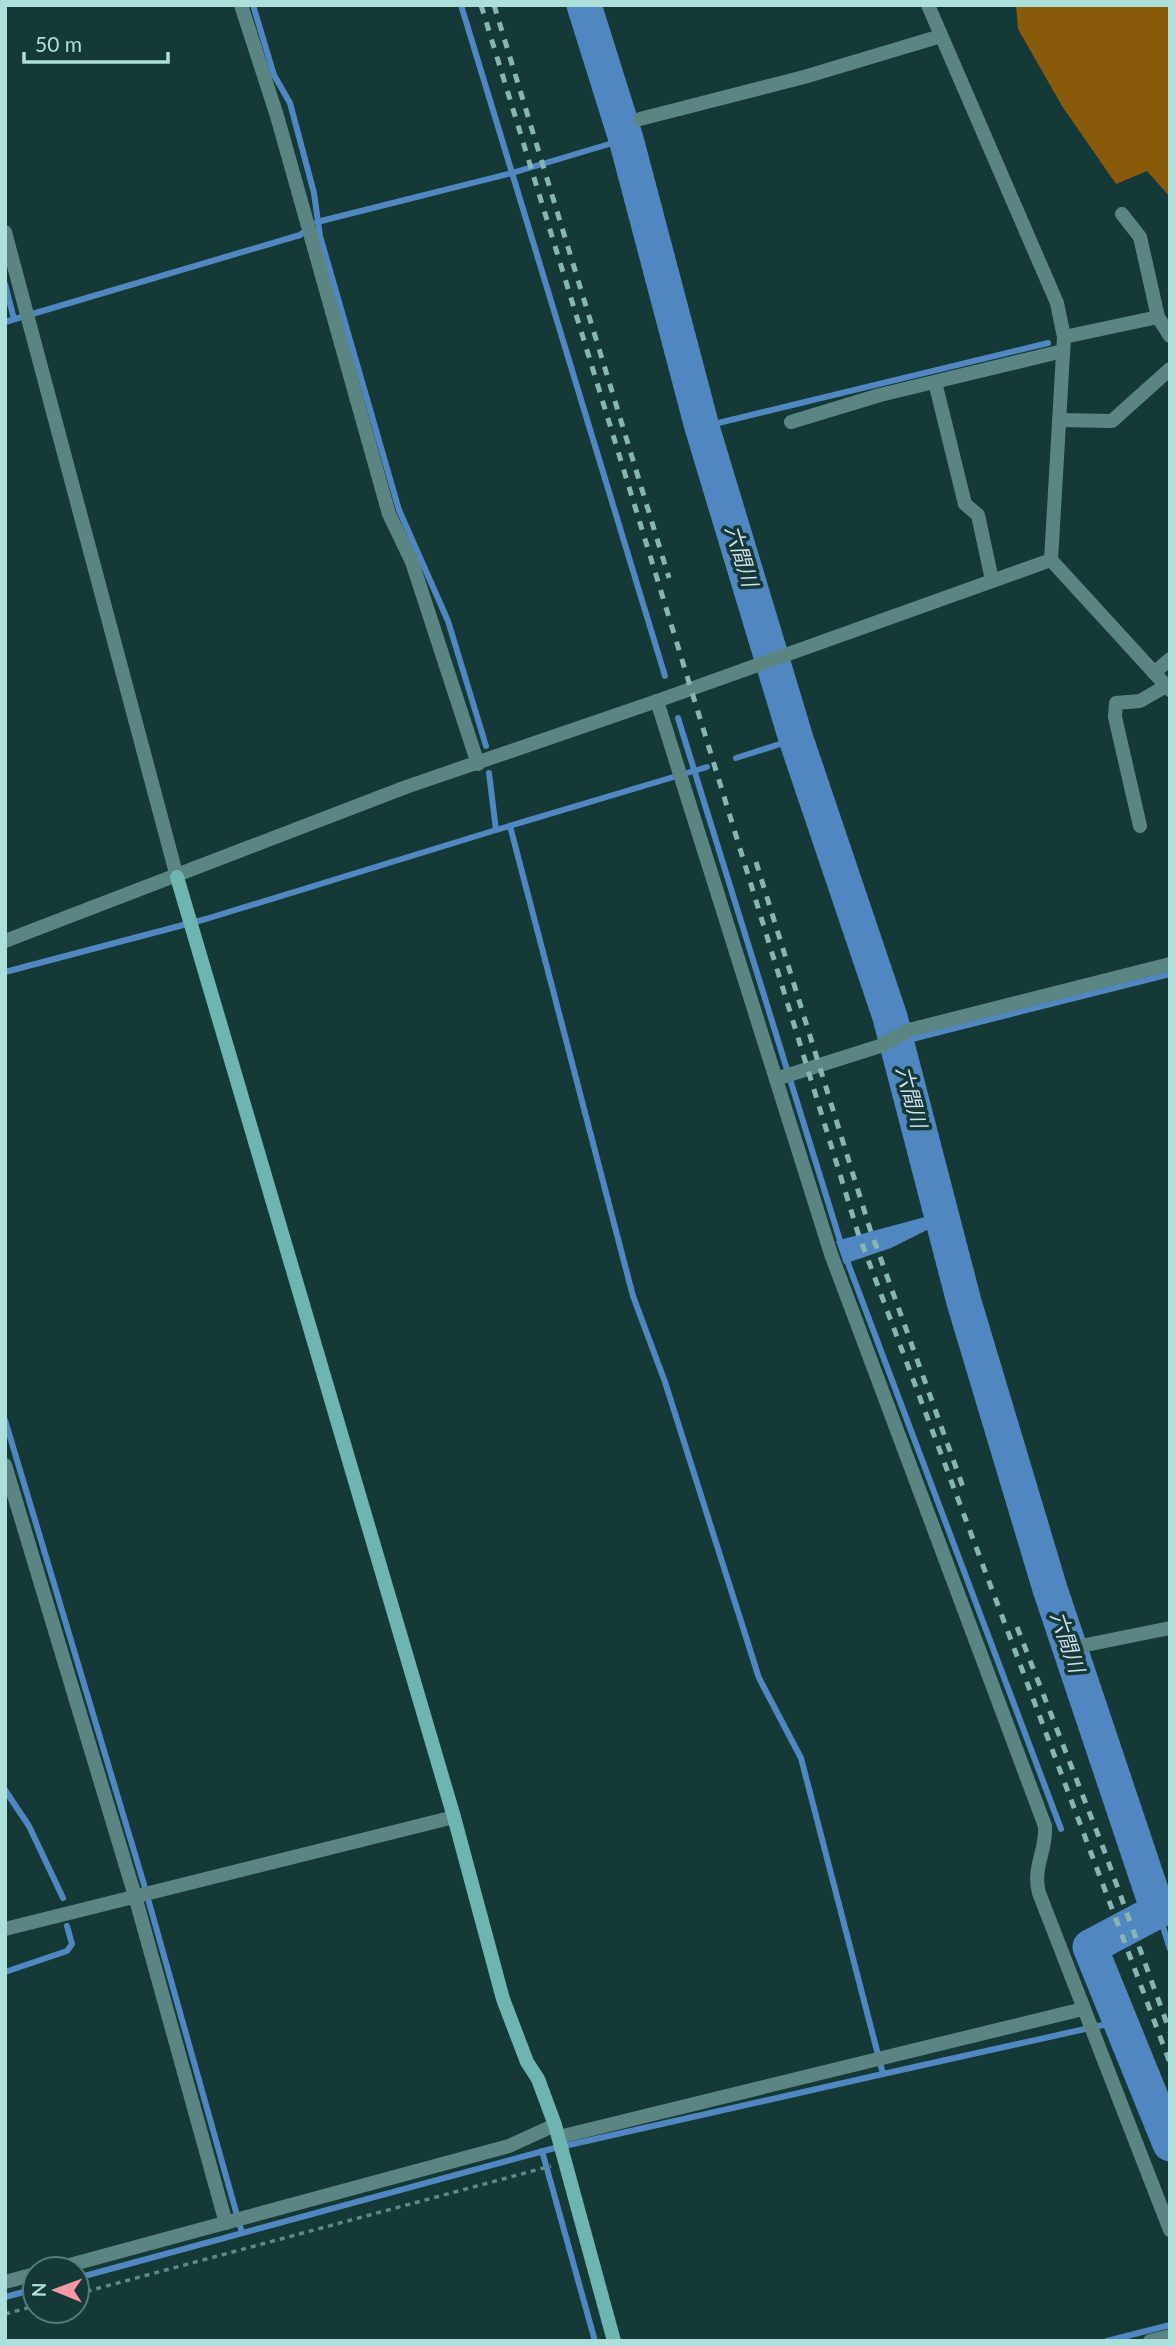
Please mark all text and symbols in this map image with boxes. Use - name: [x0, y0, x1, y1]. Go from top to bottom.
- scale bar: [24, 21, 168, 65]
- text: 50 m: [35, 31, 82, 56]
- water label: 六間川: [721, 522, 764, 591]
- water label: 六間川: [892, 1063, 933, 1132]
- water label: 六間川: [1046, 1608, 1091, 1677]
- north arrow: [21, 2255, 91, 2325]
- text: N: [27, 2282, 50, 2297]

